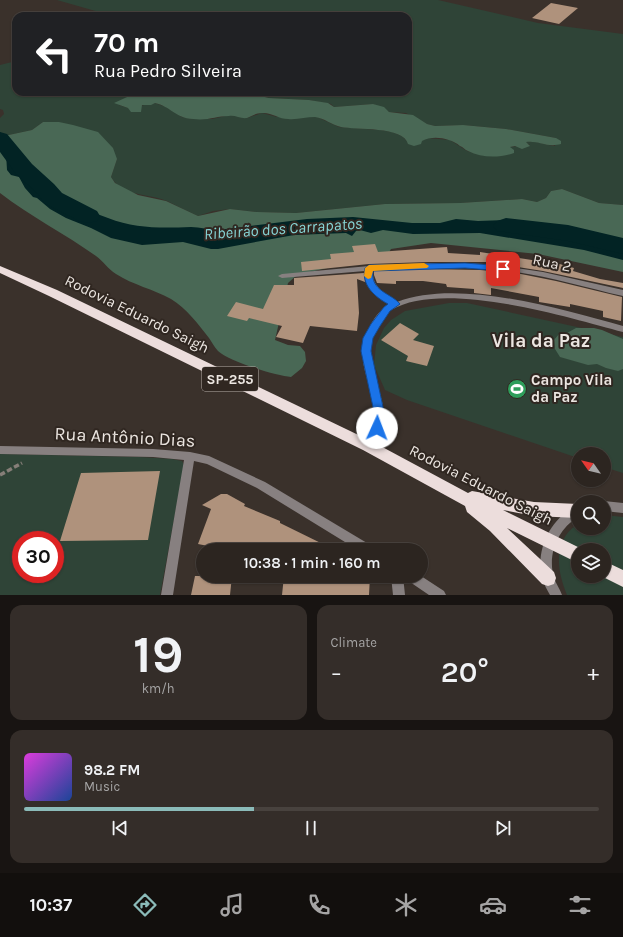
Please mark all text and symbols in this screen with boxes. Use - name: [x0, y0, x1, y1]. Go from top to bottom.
- text: 70 m: [94, 26, 159, 59]
- icon: left: [28, 28, 80, 80]
- text: Rua Pedro Silveira: [94, 60, 242, 82]
- water label: Ribeirão dos Carrapatos: [203, 213, 363, 244]
- street label: Rua 2: [531, 250, 573, 276]
- pin: [486, 252, 520, 286]
- icon: arrive: [492, 258, 514, 280]
- street label: Rodovia Eduardo Saigh: [62, 271, 212, 357]
- district label: Vila da Paz: [492, 330, 590, 352]
- road number: SP-255: [202, 367, 258, 391]
- place label: Campo Vila da Paz: [531, 371, 612, 406]
- sports icon: Campo Vila da Paz: [506, 378, 528, 400]
- position arrow: [356, 407, 398, 449]
- street label: Rua Antônio Dias: [54, 422, 196, 452]
- street label: Rodovia Eduardo Saigh: [406, 441, 556, 529]
- north arrow: [571, 447, 611, 487]
- map controls: [571, 447, 611, 583]
- button: search: [571, 495, 611, 535]
- speed limit sign: 30: [12, 531, 64, 583]
- button: layers: [571, 543, 611, 583]
- text: 10:38 · 1 min · 160 m: [244, 554, 380, 572]
- text: 19: [133, 624, 183, 685]
- text: Climate: [331, 635, 377, 650]
- text: 20°: [441, 654, 489, 690]
- text: −: [331, 660, 342, 686]
- text: +: [587, 660, 599, 686]
- text: km/h: [142, 681, 175, 696]
- text: 98.2 FM: [84, 761, 140, 779]
- text: Music: [84, 779, 120, 794]
- icon: previous: [109, 817, 131, 839]
- icon: pause: [300, 817, 322, 839]
- icon: next: [492, 817, 514, 839]
- icon: directions: [131, 891, 159, 919]
- icon: music: [218, 891, 246, 919]
- icon: phone: [305, 891, 333, 919]
- icon: climate: [392, 891, 420, 919]
- icon: car: [479, 891, 507, 919]
- icon: filters: [566, 891, 594, 919]
- text: 10:37: [29, 894, 72, 916]

